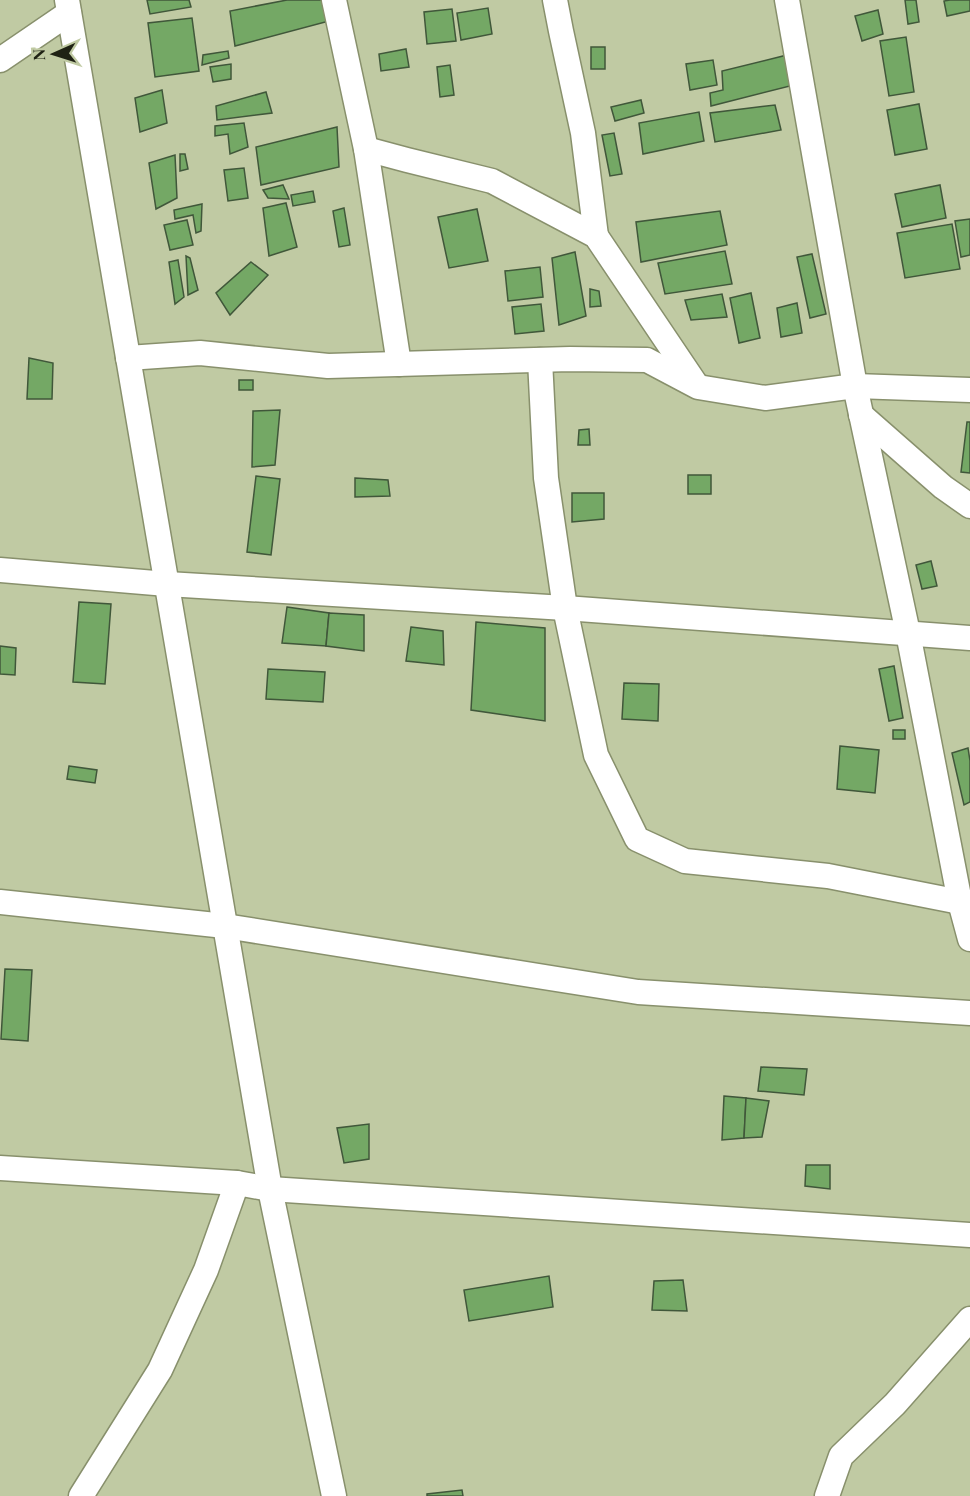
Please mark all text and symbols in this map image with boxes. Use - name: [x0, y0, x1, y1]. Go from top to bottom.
- north arrow: [24, 24, 84, 84]
- text: N: [28, 48, 49, 61]

